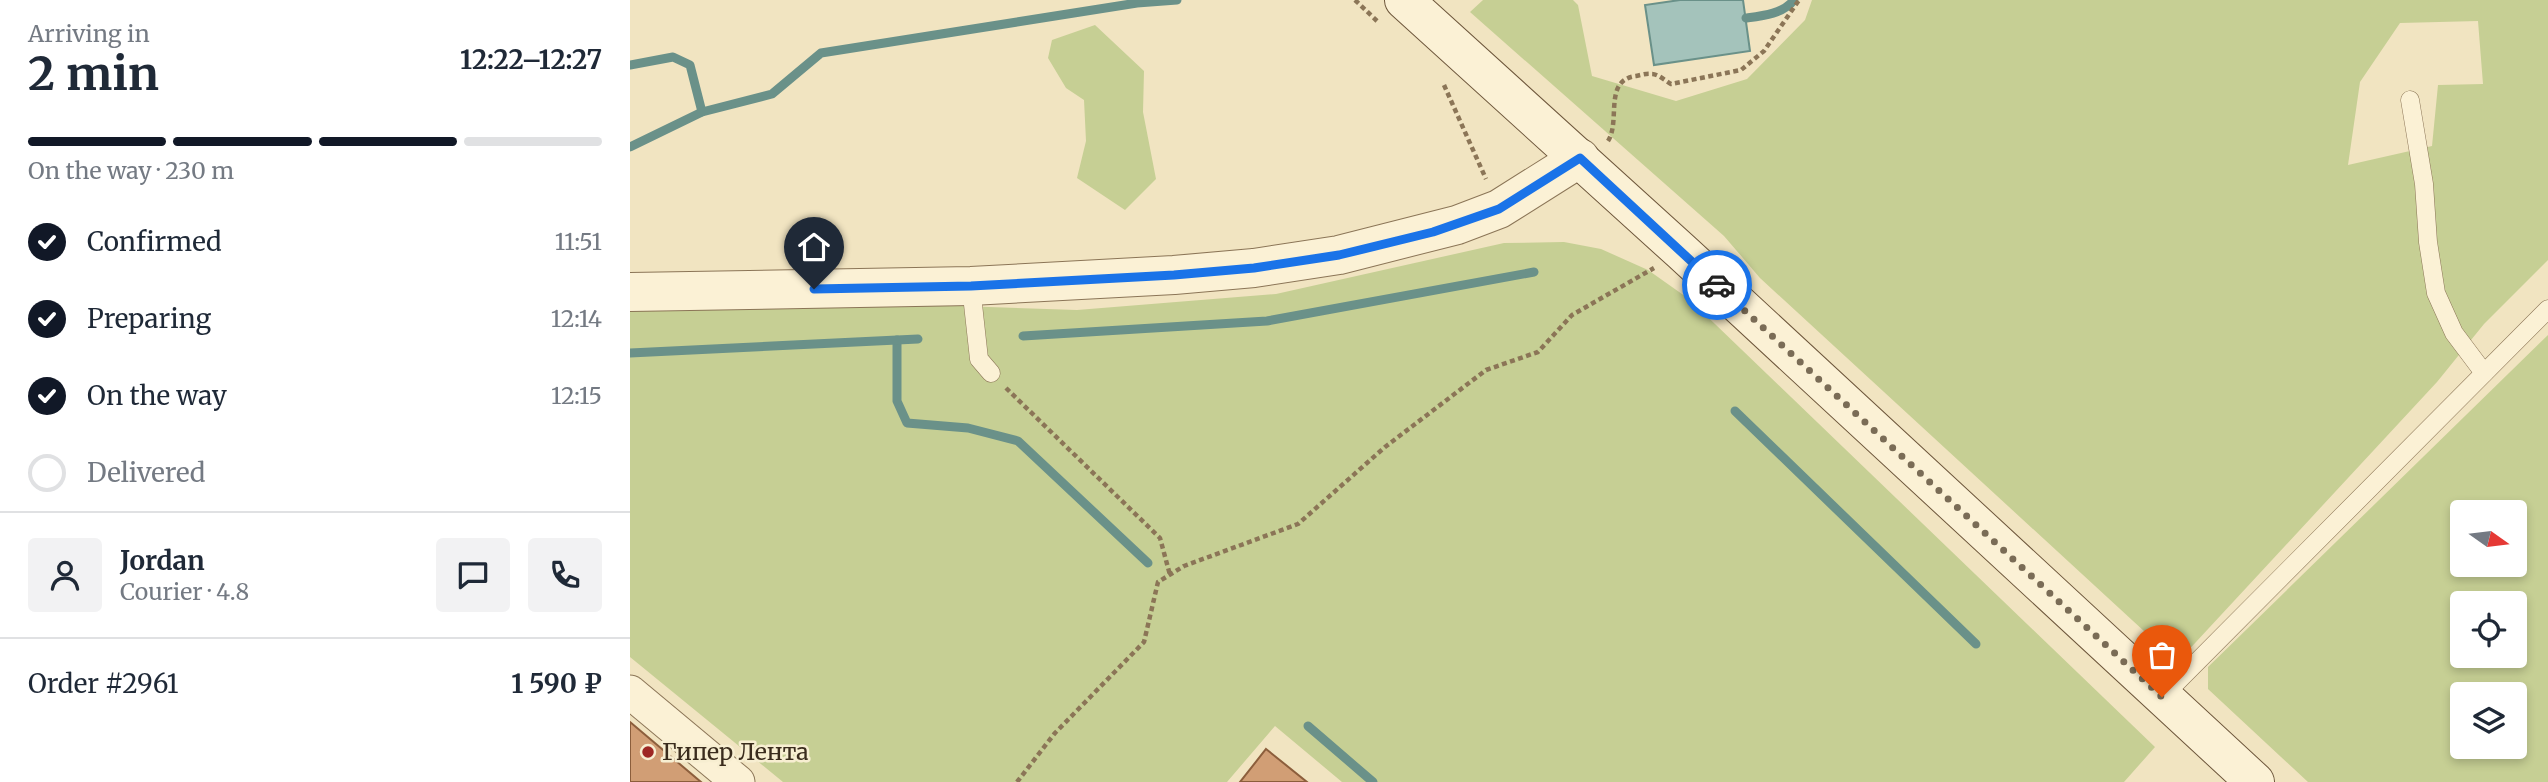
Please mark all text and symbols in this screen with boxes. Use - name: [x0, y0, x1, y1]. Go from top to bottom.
- text: Arriving in: [28, 19, 150, 48]
- text: 12:22–12:27: [460, 43, 602, 76]
- text: 2 min: [28, 45, 159, 103]
- text: On the way · 230 m: [28, 156, 234, 185]
- pin: [784, 217, 844, 289]
- icon: check: [28, 223, 66, 261]
- text: Confirmed: [87, 225, 222, 258]
- text: 11:51: [555, 227, 602, 256]
- icon: home: [795, 228, 833, 266]
- courier: [1682, 250, 1752, 320]
- icon: car: [1698, 266, 1736, 304]
- icon: check: [28, 300, 66, 338]
- text: Preparing: [87, 302, 211, 335]
- text: 12:14: [551, 304, 602, 333]
- icon: check: [28, 377, 66, 415]
- text: On the way: [87, 379, 227, 412]
- text: 12:15: [551, 381, 602, 410]
- text: Delivered: [87, 456, 206, 489]
- north arrow: [2450, 500, 2527, 578]
- map controls: [2450, 500, 2527, 759]
- button: person: [28, 538, 102, 612]
- button: chat: [436, 538, 510, 612]
- button: phone: [528, 538, 602, 612]
- text: Jordan: [120, 544, 205, 577]
- text: Courier · 4.8: [120, 577, 249, 606]
- button: locate: [2450, 591, 2527, 668]
- pin: [2132, 625, 2192, 697]
- icon: bag: [2143, 636, 2181, 674]
- text: Order #2961: [28, 667, 179, 700]
- text: 1 590 ₽: [511, 667, 602, 700]
- button: layers: [2450, 682, 2527, 759]
- place label: Гипер Лента: [662, 737, 808, 766]
- marker: Гипер Лента: [640, 744, 656, 760]

